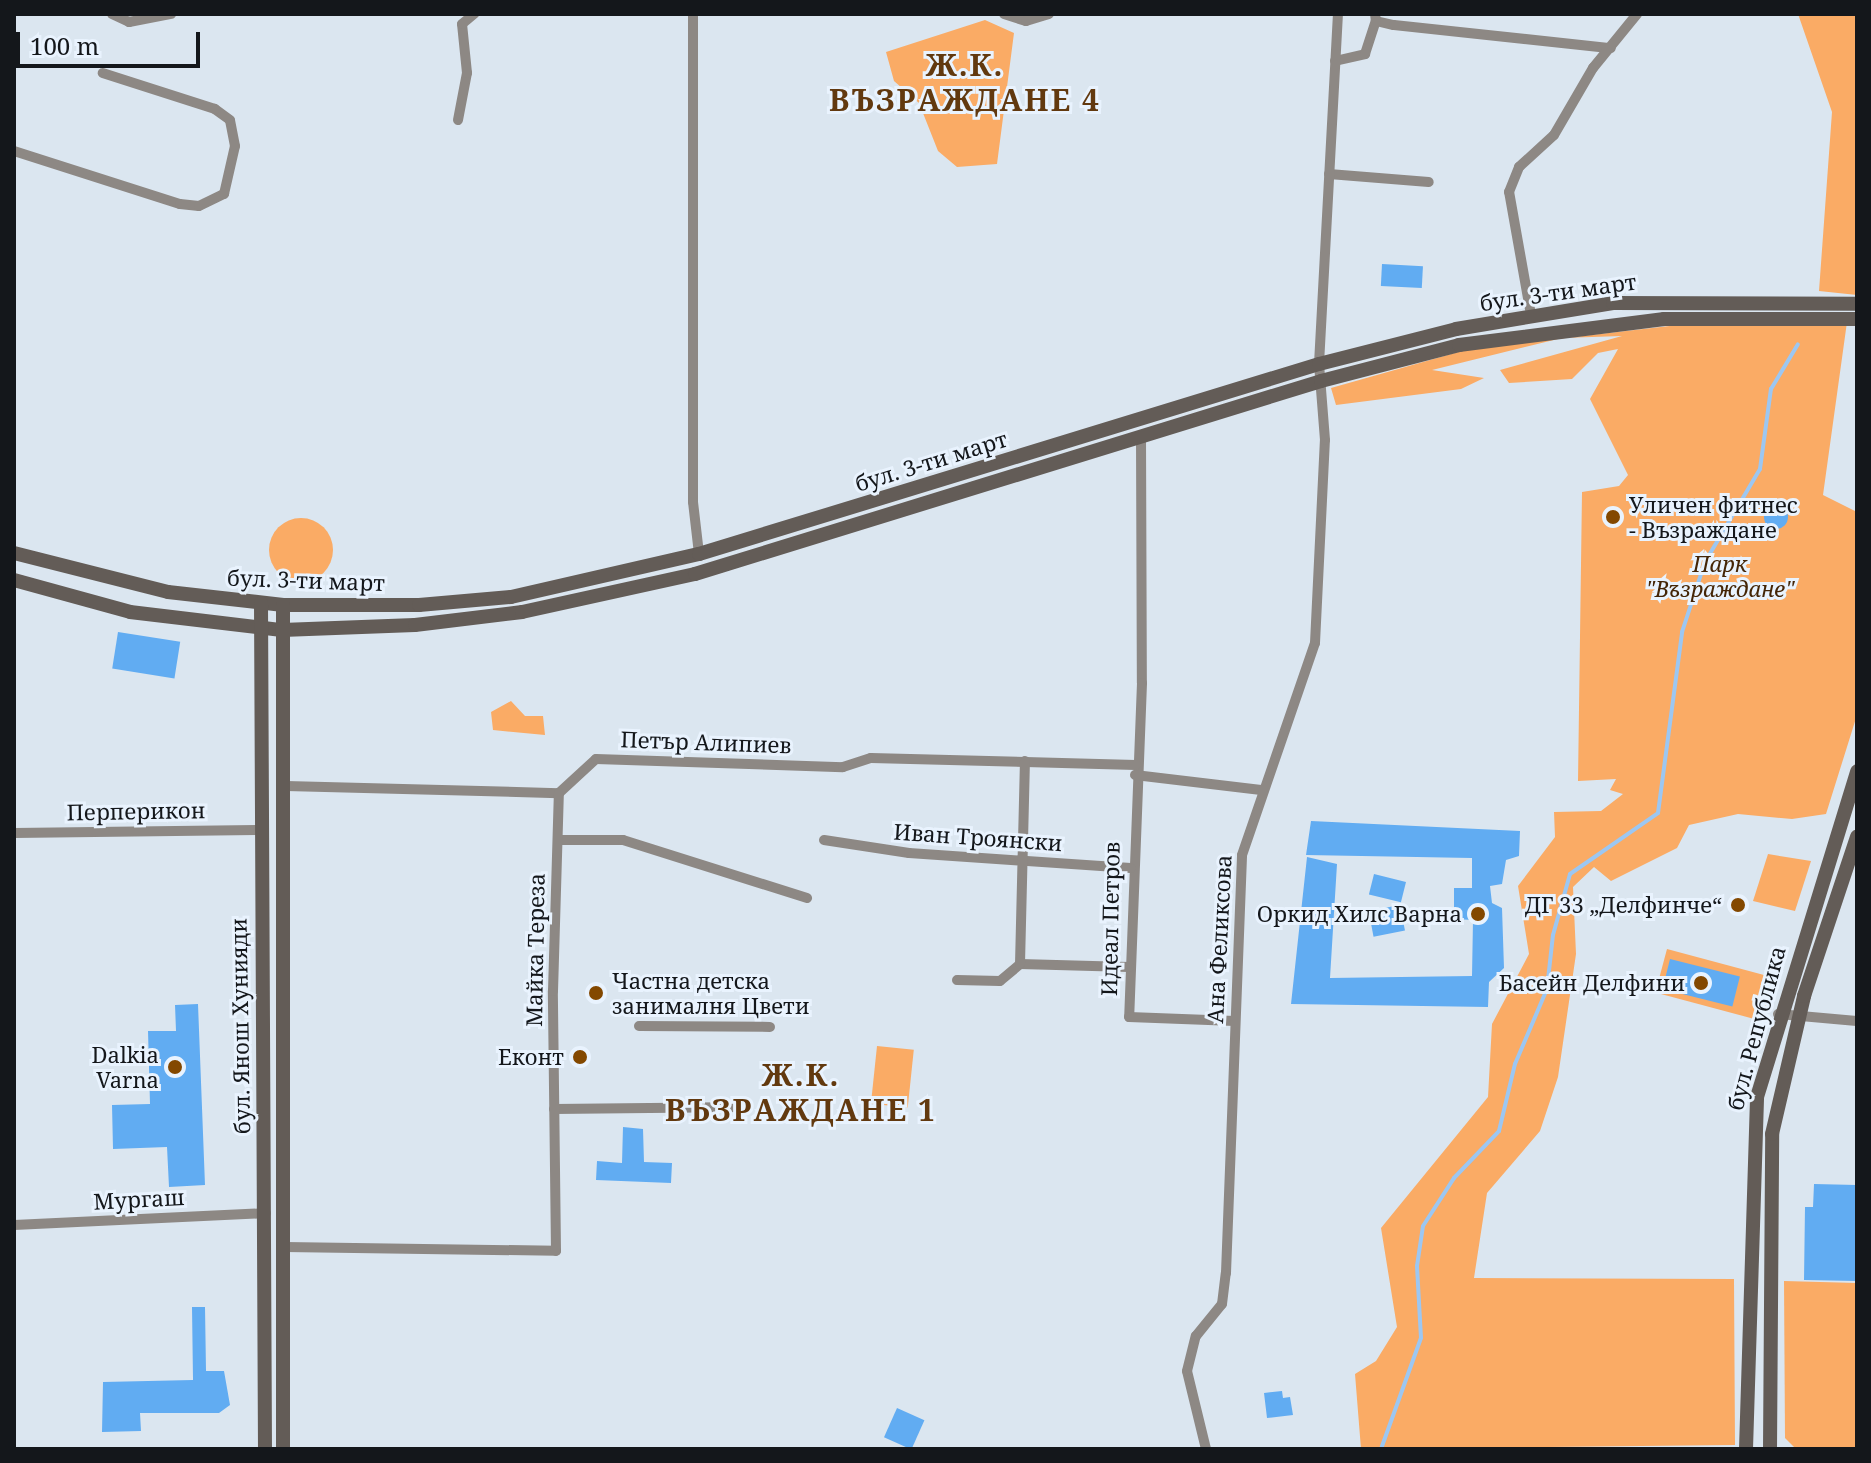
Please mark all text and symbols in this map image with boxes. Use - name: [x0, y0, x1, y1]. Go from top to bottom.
- scale bar: [20, 16, 204, 66]
- text: 100 m: [30, 29, 99, 62]
- district label: Ж.К. ВЪЗРАЖДАНЕ 4: [829, 47, 1101, 118]
- street label: бул. 3-ти март: [1478, 268, 1638, 316]
- street label: бул. 3-ти март: [852, 425, 1010, 497]
- place label: Уличен фитнес - Възраждане: [1629, 491, 1798, 542]
- marker: Уличен фитнес - Възраждане: [1604, 508, 1622, 526]
- park label: Парк "Възраждане": [1646, 550, 1794, 602]
- street label: бул. 3-ти март: [227, 564, 385, 596]
- street label: Петър Алипиев: [620, 726, 792, 758]
- street label: Перперикон: [66, 797, 206, 825]
- street label: Иван Троянски: [893, 818, 1063, 856]
- street label: Идеал Петров: [1095, 842, 1125, 996]
- street label: Ана Феликсова: [1201, 854, 1237, 1024]
- street label: Майка Тереза: [520, 873, 550, 1027]
- place label: ДГ 33 „Делфинче“: [1525, 892, 1722, 918]
- marker: ДГ 33 „Делфинче“: [1729, 896, 1747, 914]
- place label: Оркид Хилс Варна: [1257, 901, 1462, 927]
- marker: Оркид Хилс Варна: [1469, 905, 1487, 923]
- street label: бул. Янош Хунияди: [225, 918, 255, 1134]
- street label: бул. Република: [1721, 943, 1791, 1113]
- place label: Частна детска занималня Цвети: [612, 967, 810, 1018]
- place label: Басейн Делфини: [1499, 970, 1685, 996]
- marker: Басейн Делфини: [1692, 974, 1710, 992]
- marker: Частна детска занималня Цвети: [587, 984, 605, 1002]
- place label: Dalkia Varna: [92, 1041, 159, 1092]
- place label: Еконт: [498, 1044, 564, 1070]
- marker: Еконт: [571, 1048, 589, 1066]
- district label: Ж.К. ВЪЗРАЖДАНЕ 1: [665, 1057, 937, 1128]
- marker: Dalkia Varna: [166, 1058, 184, 1076]
- street label: Мургаш: [93, 1183, 185, 1215]

